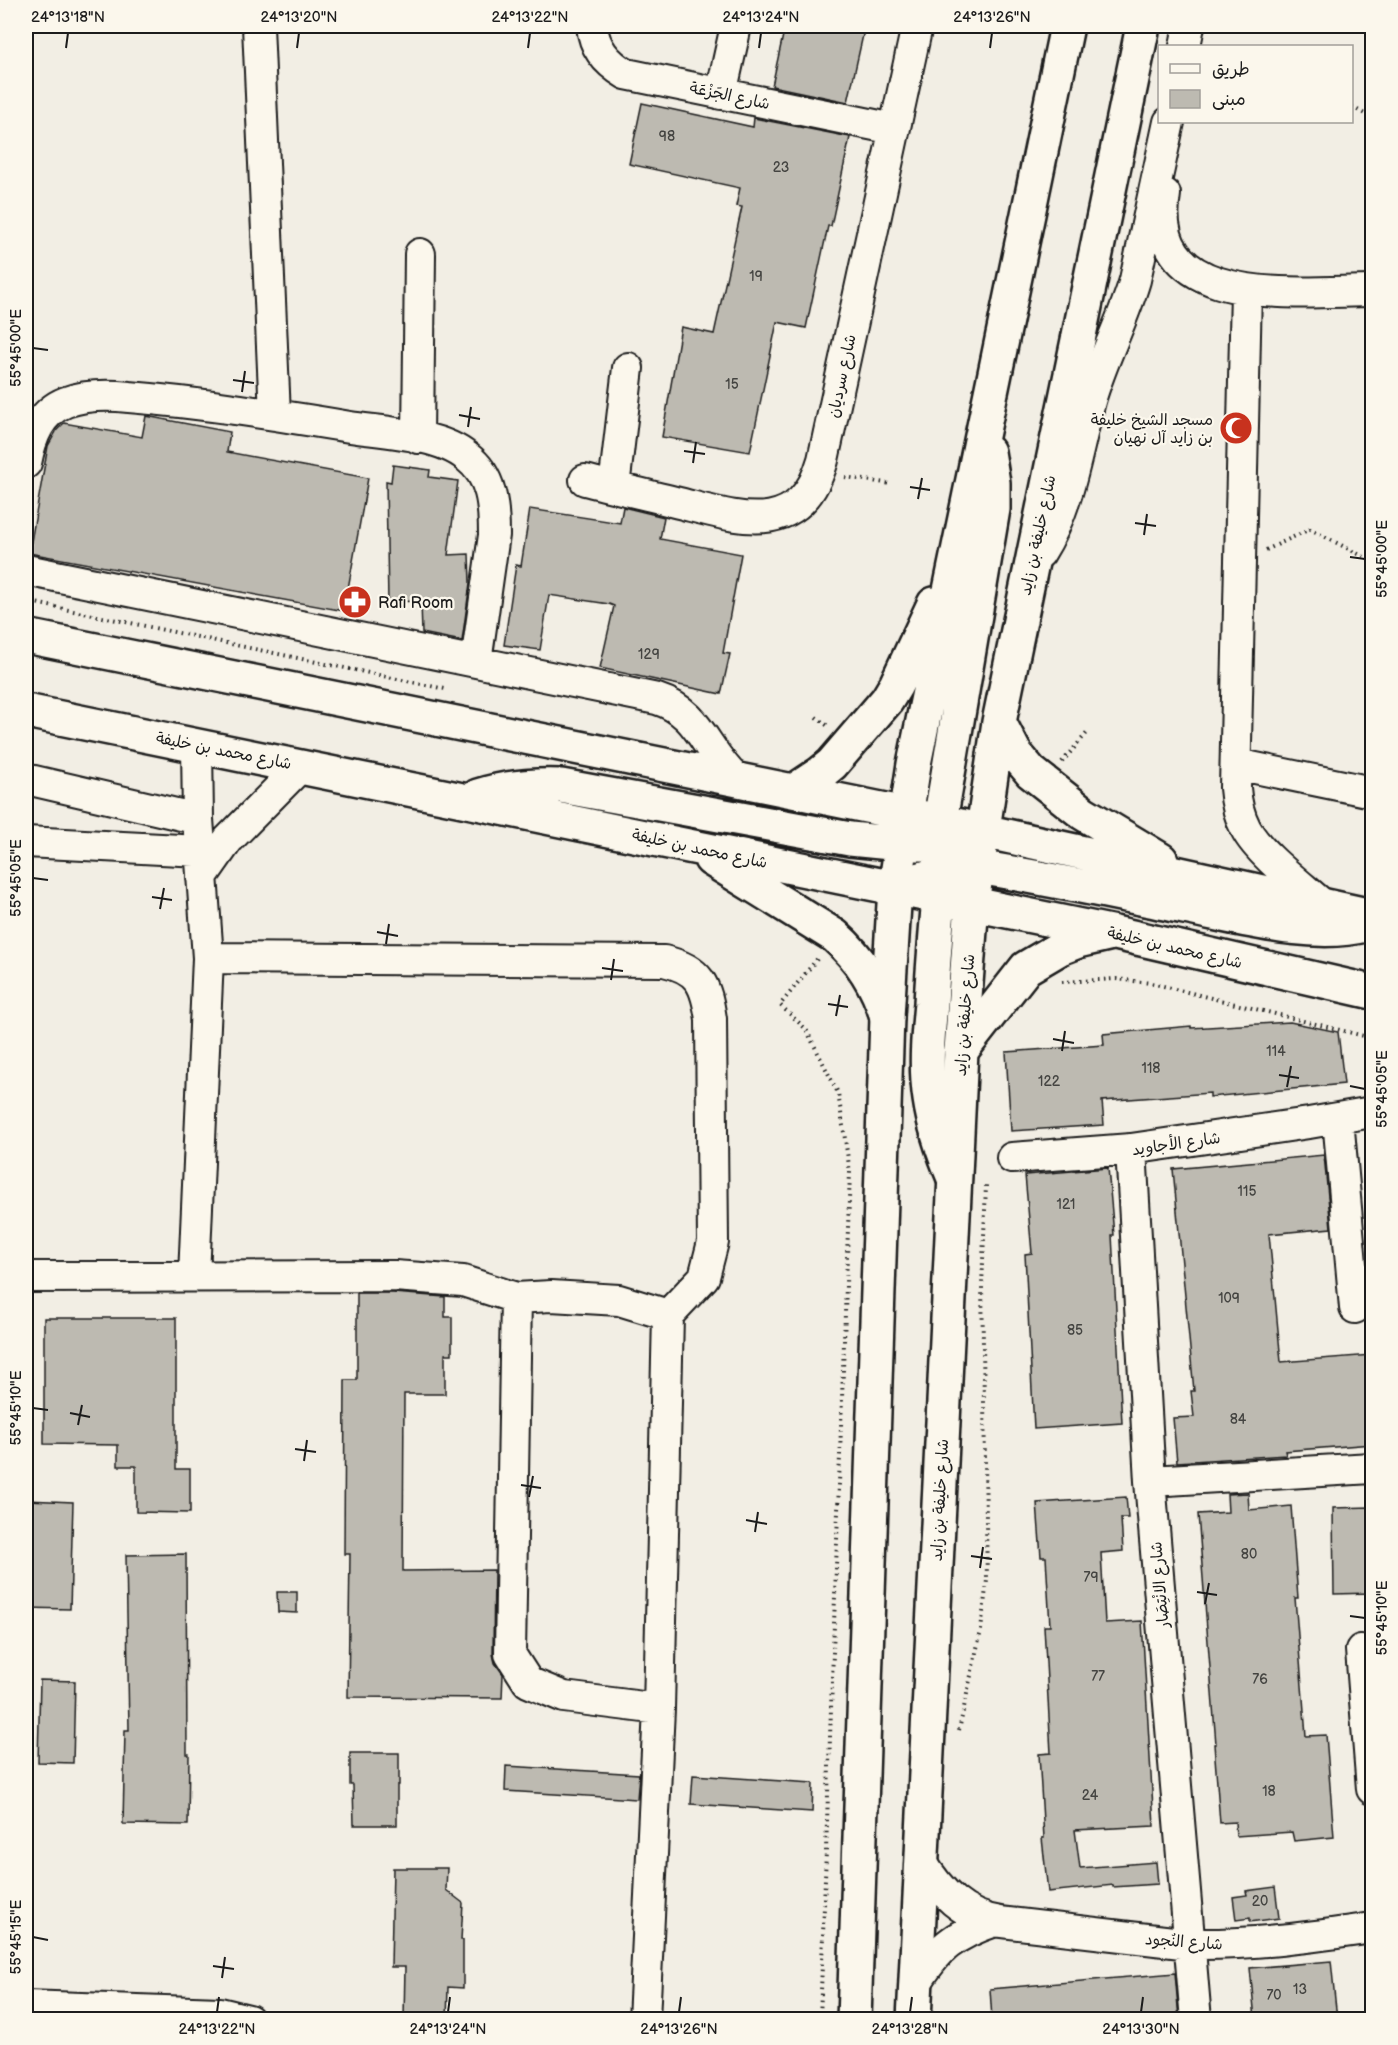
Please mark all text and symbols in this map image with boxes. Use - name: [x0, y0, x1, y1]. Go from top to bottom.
- text: 24°13'18"N: [31, 8, 105, 27]
- text: 24°13'20"N: [260, 8, 338, 27]
- text: 24°13'22"N: [491, 8, 569, 27]
- text: 24°13'24"N: [722, 8, 800, 27]
- text: 24°13'26"N: [953, 8, 1031, 27]
- legend: [1158, 45, 1353, 123]
- text: طريق: [1212, 59, 1250, 80]
- street label: شارع الجَزْعَة: [688, 79, 772, 115]
- text: مبنى: [1212, 89, 1246, 110]
- house number: 98: [659, 128, 675, 145]
- house number: 23: [773, 159, 789, 176]
- house number: 19: [749, 268, 763, 285]
- text: 55°45'00"E: [7, 309, 26, 387]
- street label: شارع سرديان: [824, 333, 862, 420]
- house number: 15: [725, 376, 739, 393]
- mosque icon: مسجد الشيخ خليفة بن زايد آل نهيان: [1218, 410, 1254, 446]
- place label: مسجد الشيخ خليفة بن زايد آل نهيان: [1091, 411, 1213, 448]
- street label: شارع خليفة بن زايد: [1016, 473, 1061, 597]
- text: 55°45'00"E: [1373, 520, 1392, 598]
- pharmacy icon: Rafi Room: [337, 584, 373, 620]
- place label: Rafi Room: [378, 594, 453, 613]
- house number: 129: [638, 646, 660, 663]
- street label: شارع محمد بن خليفة: [154, 729, 293, 775]
- street label: شارع محمد بن خليفة: [630, 826, 769, 874]
- text: 55°45'05"E: [7, 839, 26, 917]
- street label: شارع محمد بن خليفة: [1105, 924, 1244, 974]
- street label: شارع خليفة بن زايد: [952, 953, 980, 1077]
- house number: 114: [1266, 1043, 1286, 1060]
- text: 55°45'05"E: [1373, 1050, 1392, 1128]
- house number: 118: [1142, 1060, 1161, 1077]
- house number: 122: [1038, 1073, 1061, 1090]
- street label: شارع الأجاويد: [1131, 1127, 1222, 1161]
- house number: 115: [1238, 1183, 1256, 1200]
- house number: 121: [1057, 1196, 1075, 1213]
- house number: 109: [1218, 1290, 1240, 1307]
- house number: 85: [1067, 1322, 1083, 1339]
- text: 55°45'10"E: [7, 1370, 26, 1446]
- house number: 84: [1230, 1411, 1247, 1428]
- street label: شارع خليفة بن زايد: [928, 1438, 954, 1562]
- street label: شارع الانْتِصَار: [1147, 1541, 1175, 1630]
- house number: 80: [1241, 1546, 1257, 1563]
- house number: 79: [1084, 1569, 1098, 1586]
- text: 55°45'10"E: [1373, 1580, 1392, 1656]
- house number: 77: [1091, 1668, 1105, 1685]
- house number: 76: [1252, 1671, 1268, 1688]
- house number: 18: [1262, 1783, 1276, 1800]
- house number: 24: [1082, 1787, 1099, 1804]
- house number: 20: [1252, 1893, 1268, 1910]
- text: 55°45'15"E: [7, 1899, 26, 1974]
- street label: شارع النُجود: [1144, 1930, 1223, 1956]
- house number: 13: [1293, 1981, 1307, 1998]
- house number: 70: [1266, 1987, 1282, 2004]
- text: 24°13'22"N: [178, 2020, 256, 2039]
- text: 24°13'24"N: [409, 2020, 487, 2039]
- text: 24°13'26"N: [640, 2020, 718, 2039]
- text: 24°13'28"N: [872, 2020, 948, 2039]
- text: 24°13'30"N: [1102, 2020, 1180, 2039]

